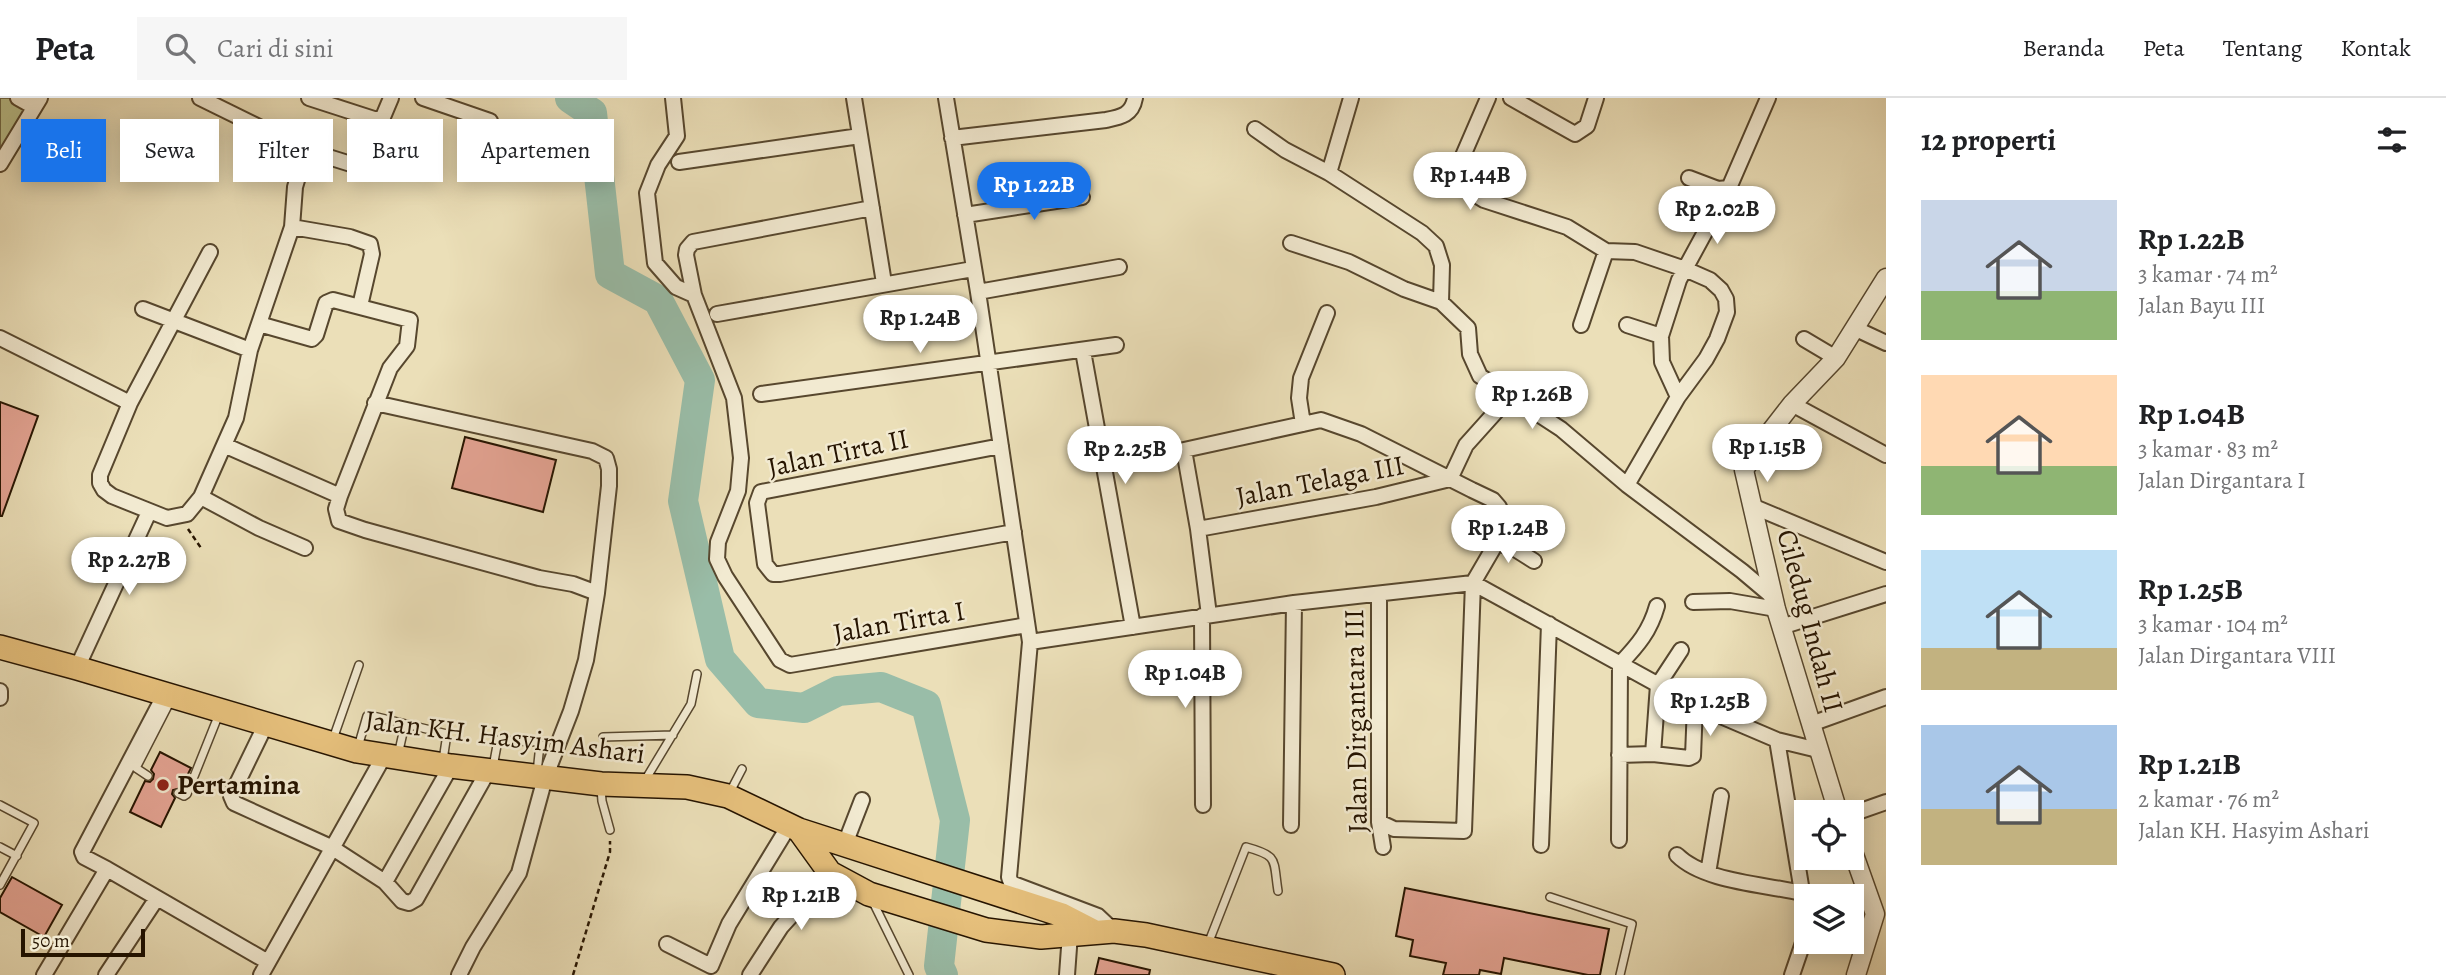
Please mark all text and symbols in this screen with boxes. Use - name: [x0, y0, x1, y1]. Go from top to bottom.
- search box: [137, 17, 627, 80]
- text: Peta: [35, 26, 95, 71]
- icon: search: [161, 29, 199, 67]
- text: Cari di sini: [217, 31, 334, 66]
- text: Beranda: [2022, 32, 2105, 64]
- text: Peta: [2143, 32, 2185, 64]
- text: Tentang: [2223, 32, 2303, 64]
- text: Kontak: [2341, 32, 2411, 64]
- chip: Beli: [21, 119, 106, 182]
- chip: Sewa: [120, 119, 219, 182]
- chip: Filter: [233, 119, 333, 182]
- chip: Baru: [347, 119, 443, 182]
- chip: Apartemen: [457, 119, 614, 182]
- text: 12 properti: [1921, 120, 2056, 160]
- icon: filters: [2373, 121, 2411, 159]
- pin: Rp 1.44B: [1398, 152, 1542, 212]
- text: Rp 1.44B: [1429, 159, 1511, 190]
- pin: Rp 1.22B: [962, 162, 1106, 222]
- text: Rp 1.22B: [993, 169, 1075, 200]
- pin: Rp 2.02B: [1645, 186, 1789, 246]
- text: Rp 2.02B: [1674, 193, 1760, 224]
- text: Rp 1.22B: [2138, 219, 2245, 259]
- icon: home: [1977, 228, 2061, 312]
- text: 3 kamar · 74 m²: [2138, 259, 2277, 290]
- text: Jalan Bayu III: [2138, 290, 2265, 321]
- pin: Rp 1.24B: [848, 296, 992, 355]
- text: Rp 1.24B: [879, 302, 961, 333]
- pin: Rp 1.26B: [1460, 372, 1604, 431]
- text: Rp 1.26B: [1491, 378, 1573, 409]
- text: Rp 1.04B: [2138, 394, 2245, 434]
- icon: home: [1977, 403, 2061, 487]
- street label: Jalan Tirta II: [764, 420, 912, 486]
- pin: Rp 1.15B: [1695, 424, 1839, 484]
- pin: Rp 2.25B: [1053, 426, 1197, 486]
- text: Rp 1.15B: [1728, 431, 1806, 462]
- text: Rp 2.25B: [1083, 433, 1167, 464]
- text: 3 kamar · 83 m²: [2138, 434, 2278, 465]
- street label: Jalan Telaga III: [1233, 446, 1407, 516]
- text: Jalan Dirgantara I: [2138, 465, 2306, 496]
- pin: Rp 1.24B: [1436, 505, 1580, 565]
- text: Rp 1.24B: [1467, 512, 1549, 543]
- street label: Ciledug Indah II: [1767, 525, 1853, 717]
- pin: Rp 2.27B: [57, 538, 201, 597]
- text: Rp 2.27B: [87, 544, 171, 575]
- text: Rp 1.25B: [2138, 569, 2243, 609]
- icon: home: [1977, 578, 2061, 662]
- street label: Jalan Tirta I: [830, 592, 968, 652]
- street label: Jalan Dirgantara III: [1335, 609, 1377, 833]
- text: 3 kamar · 104 m²: [2138, 609, 2288, 640]
- text: Jalan Dirgantara VIII: [2138, 640, 2336, 671]
- pin: Rp 1.04B: [1113, 650, 1257, 710]
- text: Rp 1.04B: [1144, 657, 1226, 688]
- pin: Rp 1.25B: [1638, 678, 1782, 738]
- text: Rp 1.25B: [1670, 685, 1750, 716]
- street label: Jalan KH. Hasyim Ashari: [363, 701, 647, 773]
- text: Rp 1.21B: [2138, 744, 2241, 784]
- icon: home: [1977, 753, 2061, 837]
- place label: Pertamina: [177, 766, 301, 804]
- marker: Pertamina: [155, 777, 171, 793]
- text: 2 kamar · 76 m²: [2138, 784, 2279, 815]
- map controls: [1794, 800, 1864, 954]
- button: locate: [1794, 800, 1864, 870]
- text: Jalan KH. Hasyim Ashari: [2138, 815, 2370, 846]
- pin: Rp 1.21B: [729, 872, 873, 932]
- text: Rp 1.21B: [762, 879, 840, 910]
- button: layers: [1794, 884, 1864, 954]
- scale bar: [21, 926, 145, 958]
- text: 50 m: [32, 928, 70, 954]

